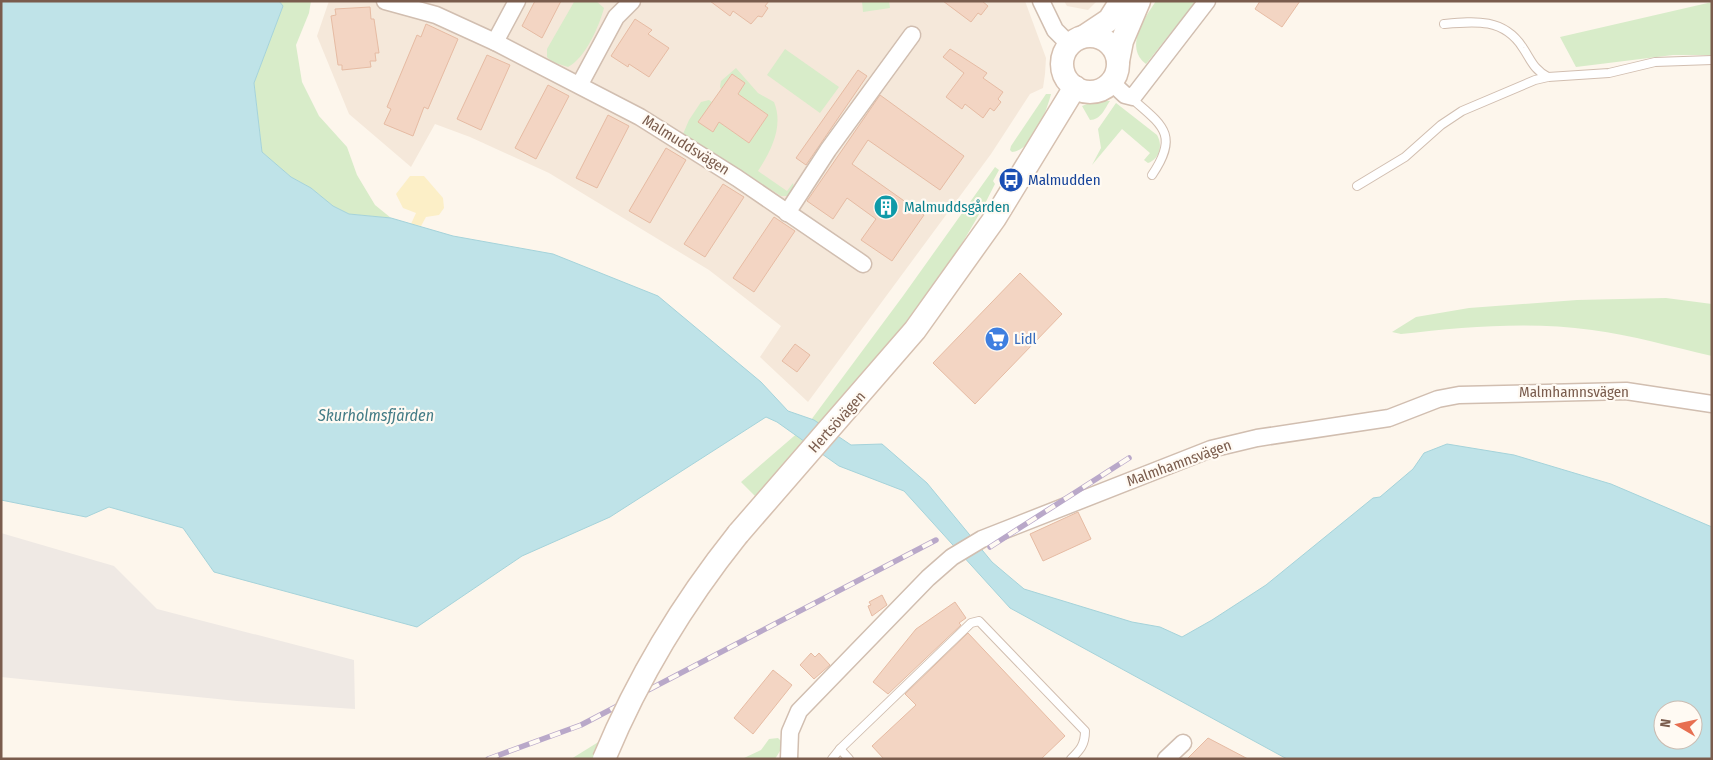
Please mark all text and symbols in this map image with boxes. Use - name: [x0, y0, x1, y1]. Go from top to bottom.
- street label: Malmuddsvägen: [639, 111, 733, 179]
- bus stop icon: Malmudden: [998, 167, 1024, 193]
- place label: Malmudden: [1028, 171, 1101, 189]
- building icon: Malmuddsgården: [873, 194, 899, 220]
- place label: Malmuddsgården: [904, 198, 1010, 216]
- supermarket icon: Lidl: [984, 326, 1010, 352]
- place label: Lidl: [1014, 330, 1036, 348]
- street label: Malmhamnsvägen: [1519, 383, 1629, 401]
- street label: Hertsövägen: [805, 387, 869, 457]
- water label: Skurholmsfjärden: [317, 406, 434, 425]
- street label: Malmhamnsvägen: [1124, 436, 1234, 490]
- north arrow: [1653, 700, 1703, 750]
- text: N: [1657, 718, 1675, 729]

